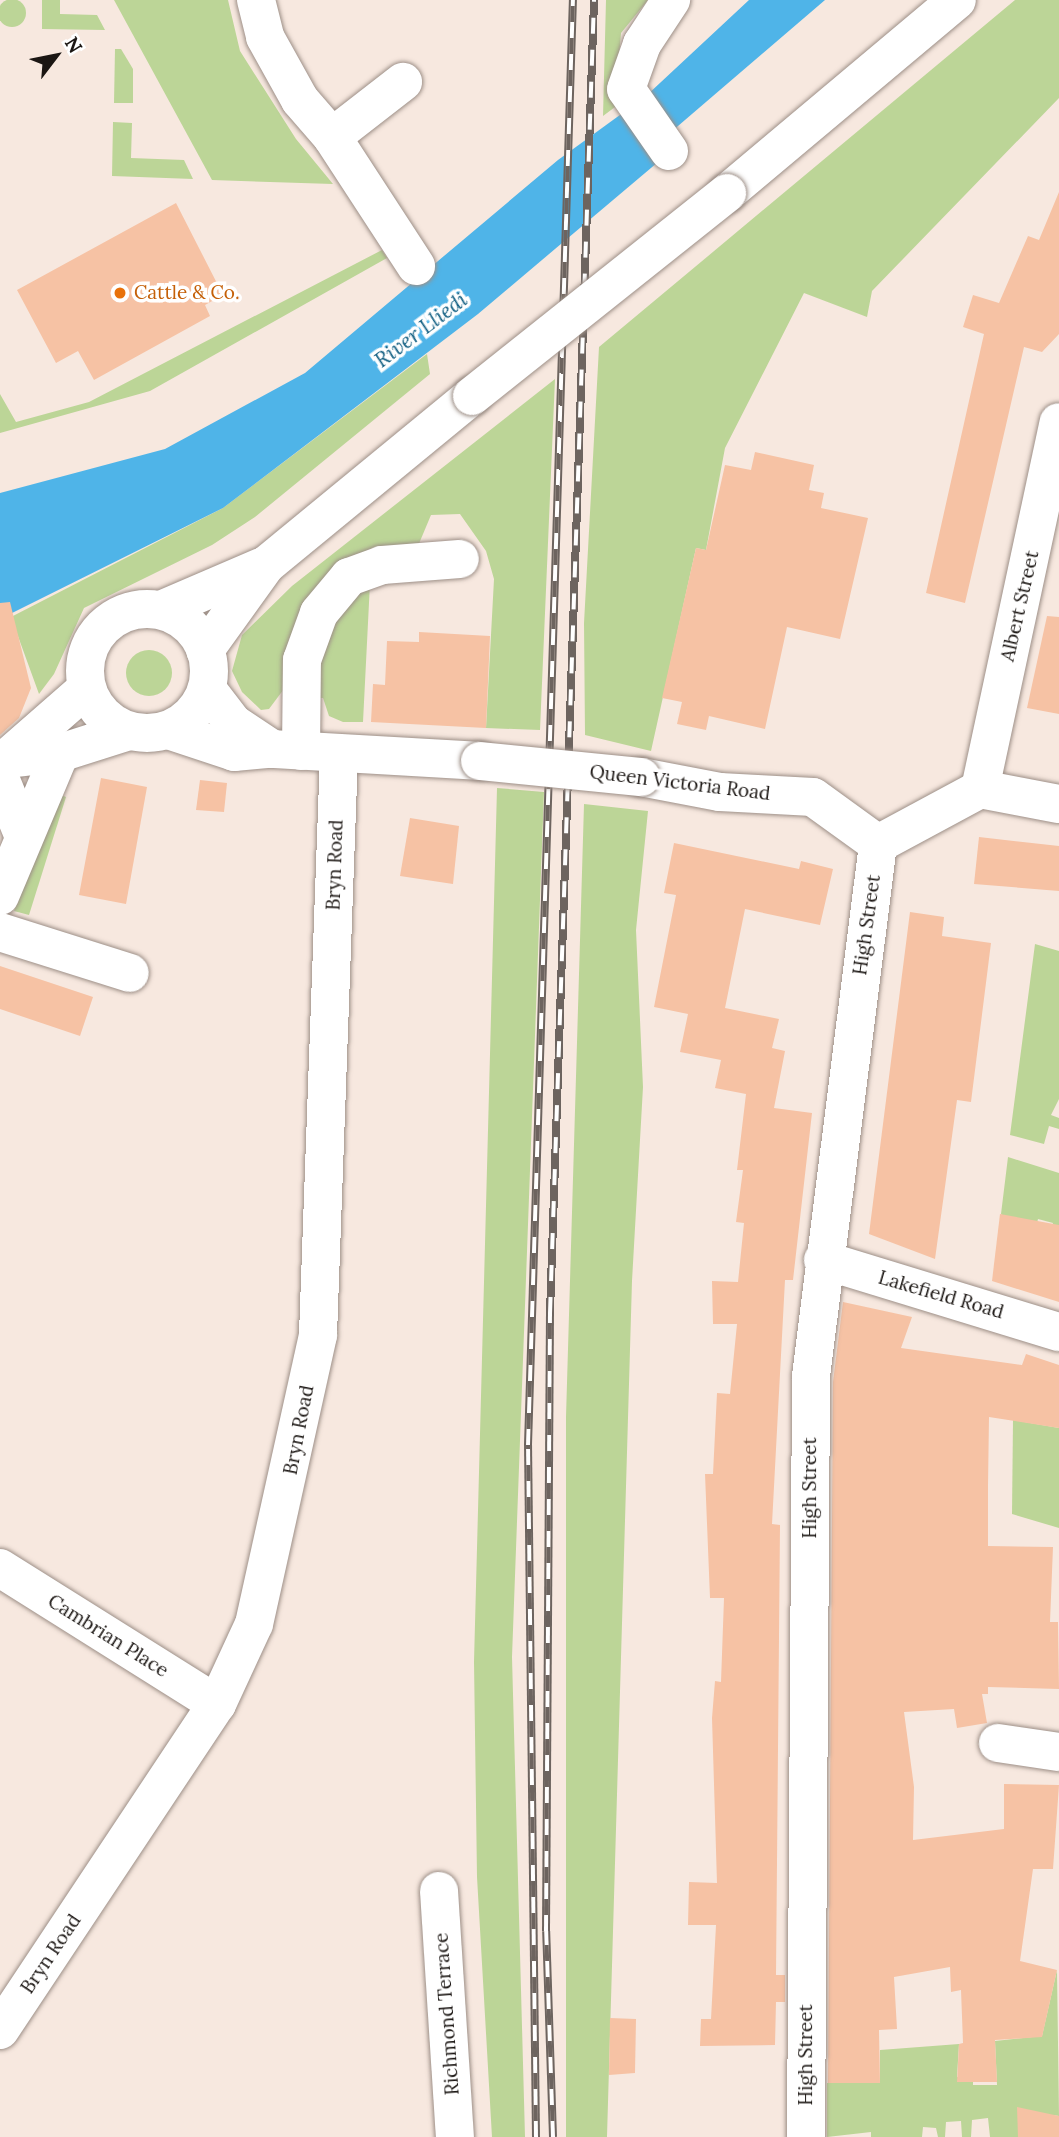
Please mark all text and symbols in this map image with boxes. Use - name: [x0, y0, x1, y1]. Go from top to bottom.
- north arrow: [21, 21, 91, 91]
- text: N: [60, 32, 88, 57]
- place label: Cattle & Co.: [134, 282, 240, 304]
- marker: Cattle & Co.: [112, 285, 128, 301]
- water label: River Lliedi: [370, 287, 472, 373]
- street label: Albert Street: [996, 548, 1044, 664]
- street label: Queen Victoria Road: [588, 761, 772, 805]
- street label: Bryn Road: [322, 819, 348, 911]
- street label: High Street: [849, 873, 885, 977]
- street label: Lakefield Road: [876, 1266, 1006, 1324]
- street label: Bryn Road: [279, 1383, 319, 1477]
- street label: High Street: [799, 1437, 821, 1539]
- street label: Cambrian Place: [44, 1590, 172, 1682]
- street label: Bryn Road: [16, 1910, 86, 1998]
- street label: Richmond Terrace: [430, 1932, 464, 2096]
- street label: High Street: [795, 2004, 817, 2106]

